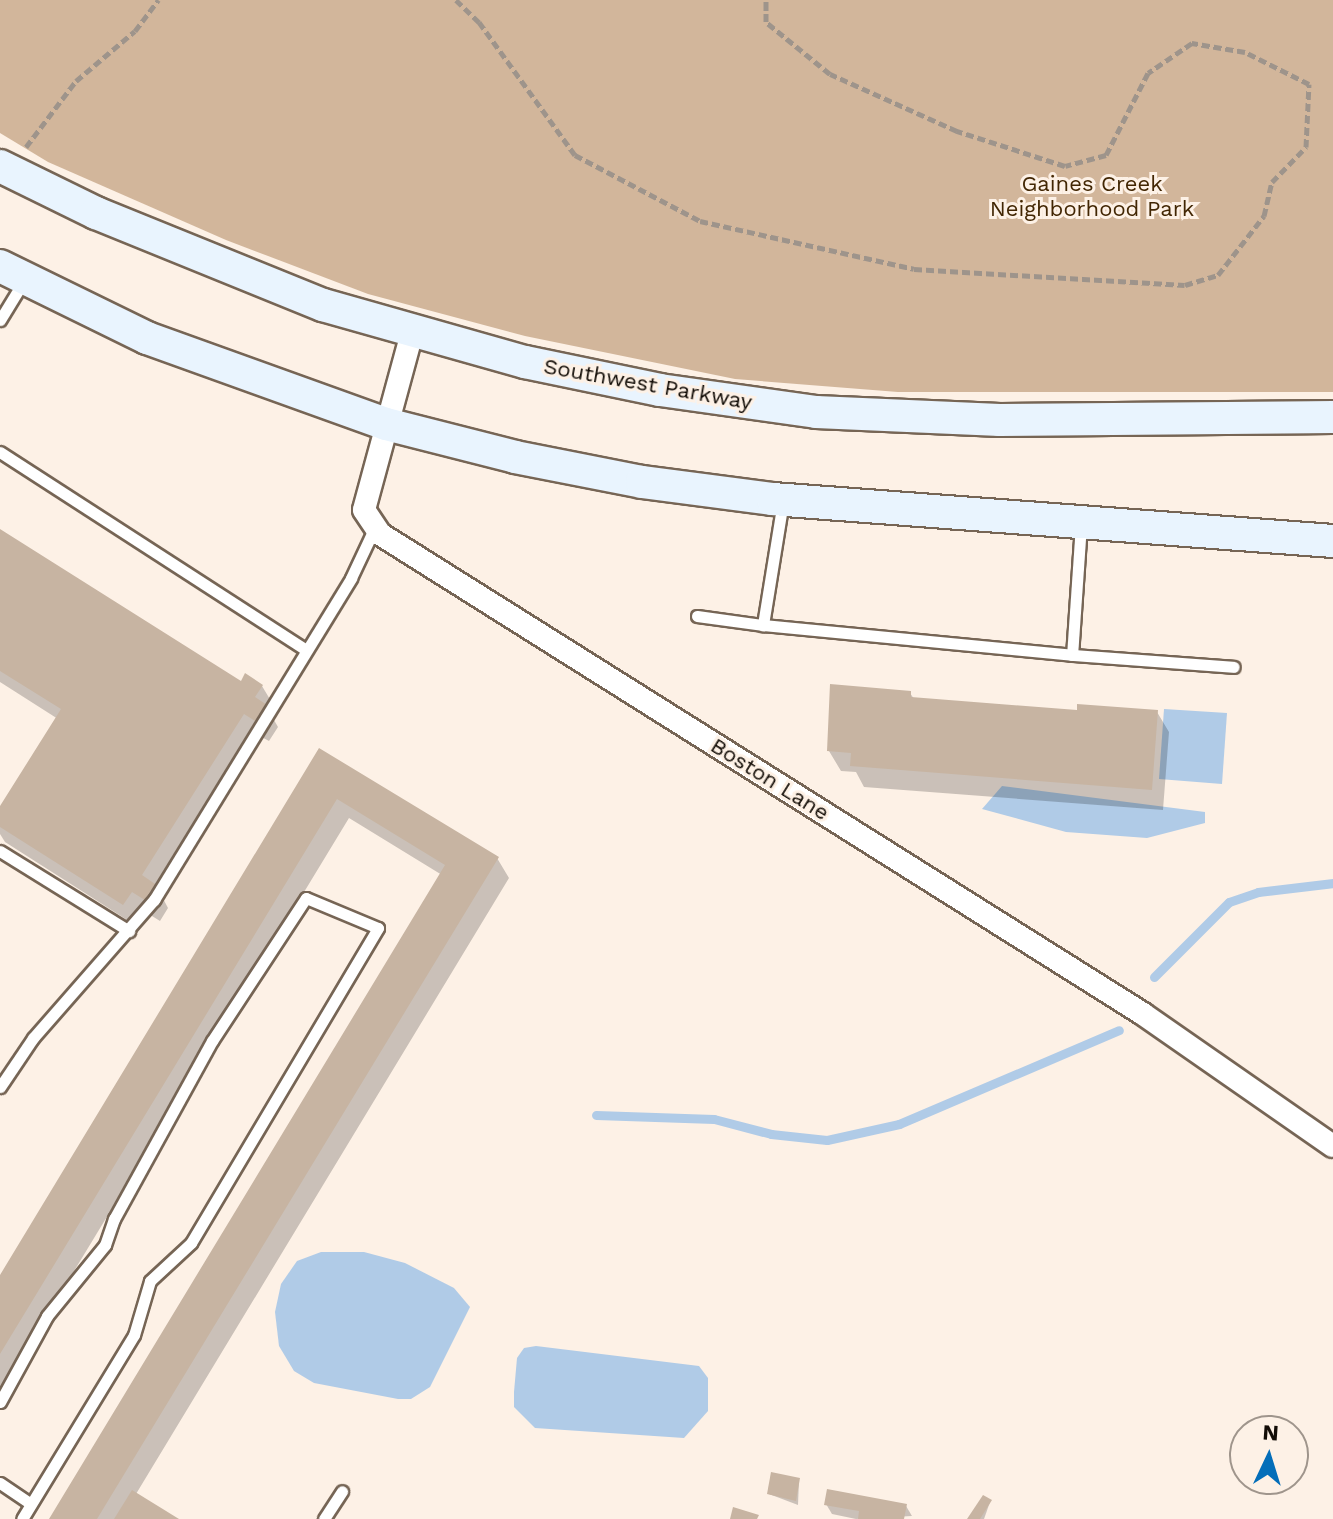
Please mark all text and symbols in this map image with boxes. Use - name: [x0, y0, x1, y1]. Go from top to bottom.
- park label: Gaines Creek Neighborhood Park: [990, 170, 1194, 222]
- street label: Southwest Parkway: [542, 353, 754, 415]
- street label: Boston Lane: [706, 732, 834, 826]
- north arrow: [1229, 1415, 1309, 1495]
- text: N: [1262, 1420, 1280, 1446]

